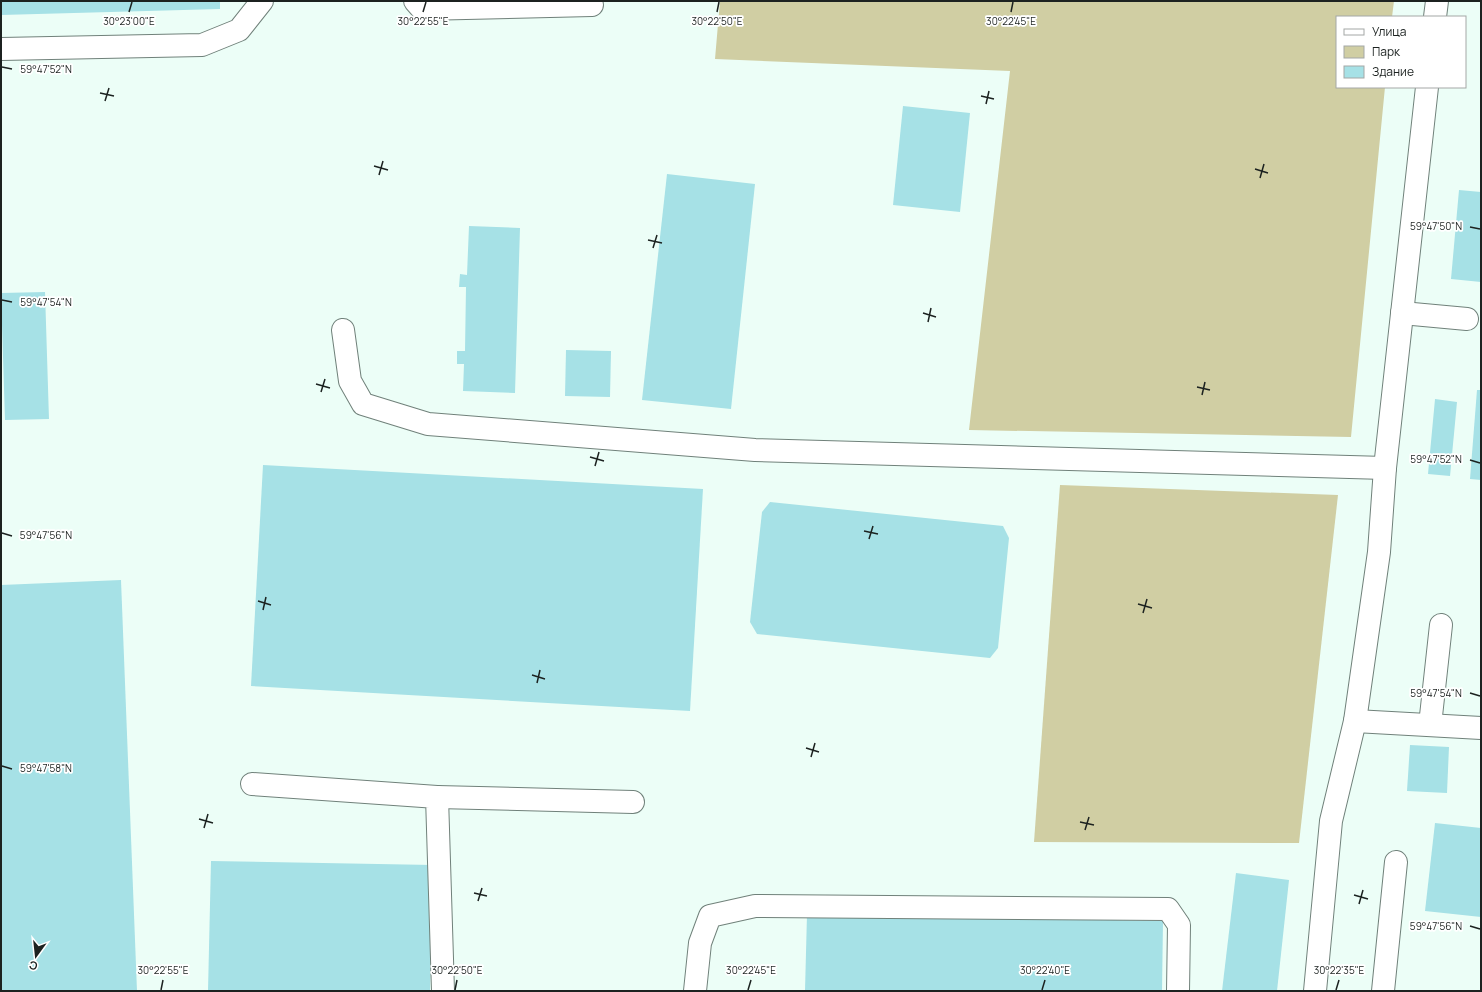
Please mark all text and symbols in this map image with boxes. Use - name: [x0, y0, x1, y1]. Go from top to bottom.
- text: 30°23'00"E: [103, 14, 155, 28]
- text: 30°22'55"E: [398, 14, 449, 28]
- text: 30°22'50"E: [691, 14, 743, 28]
- text: 30°22'45"E: [986, 14, 1036, 28]
- legend: [1336, 16, 1466, 88]
- text: Улица: [1372, 23, 1406, 40]
- text: Парк: [1372, 43, 1401, 60]
- text: 59°47'52"N: [20, 62, 72, 76]
- text: Здание: [1372, 63, 1414, 80]
- text: 59°47'50"N: [1410, 219, 1462, 233]
- text: 59°47'54"N: [20, 295, 72, 309]
- text: 59°47'52"N: [1410, 452, 1462, 466]
- text: 59°47'56"N: [20, 528, 72, 542]
- text: 59°47'54"N: [1410, 686, 1462, 700]
- text: 59°47'58"N: [20, 761, 72, 775]
- text: 59°47'56"N: [1410, 919, 1462, 933]
- north arrow: [16, 936, 56, 976]
- text: С: [27, 958, 39, 974]
- text: 30°22'55"E: [138, 963, 189, 977]
- text: 30°22'50"E: [431, 963, 483, 977]
- text: 30°22'45"E: [726, 963, 776, 977]
- text: 30°22'40"E: [1020, 963, 1070, 977]
- text: 30°22'35"E: [1314, 963, 1365, 977]

